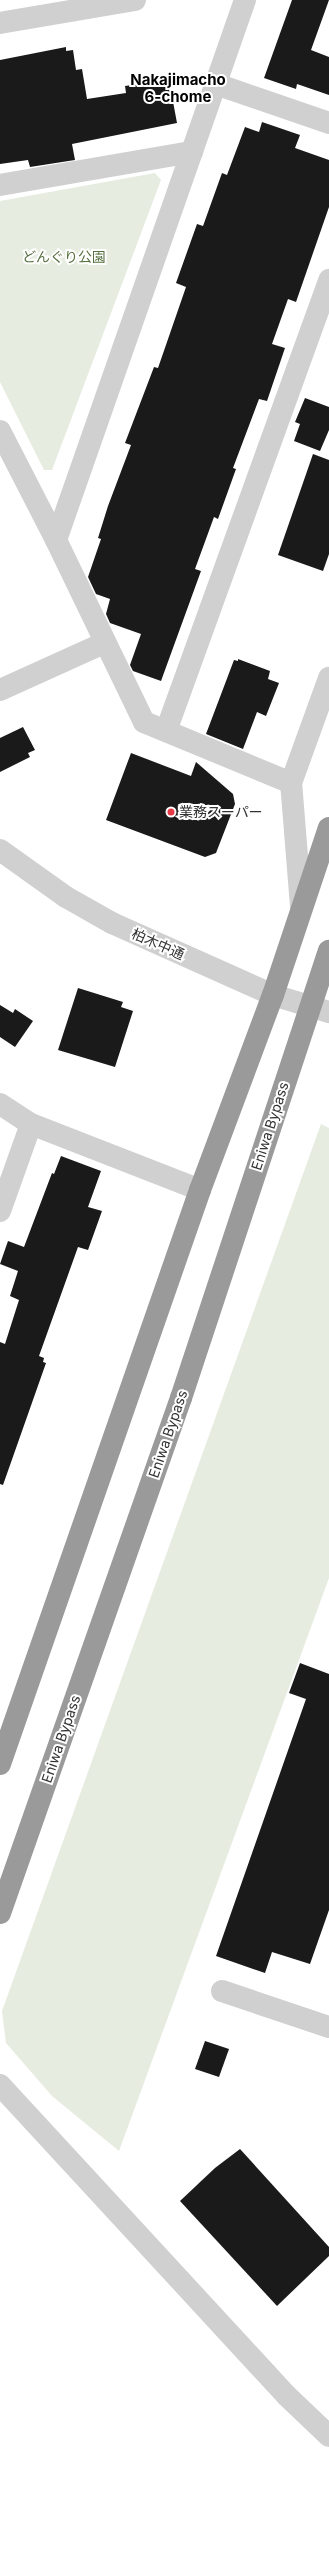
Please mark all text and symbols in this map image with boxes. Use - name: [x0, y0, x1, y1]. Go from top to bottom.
- district label: Nakajimacho 6-chome: [130, 70, 226, 105]
- park label: どんぐり公園: [22, 249, 106, 265]
- place label: 業務スーパー: [179, 804, 263, 820]
- marker: 業務スーパー: [166, 807, 176, 817]
- street label: 柏木中通: [129, 925, 187, 963]
- street label: Eniwa Bypass: [248, 1080, 292, 1172]
- street label: Eniwa Bypass: [145, 1388, 191, 1480]
- street label: Eniwa Bypass: [38, 1693, 84, 1785]

